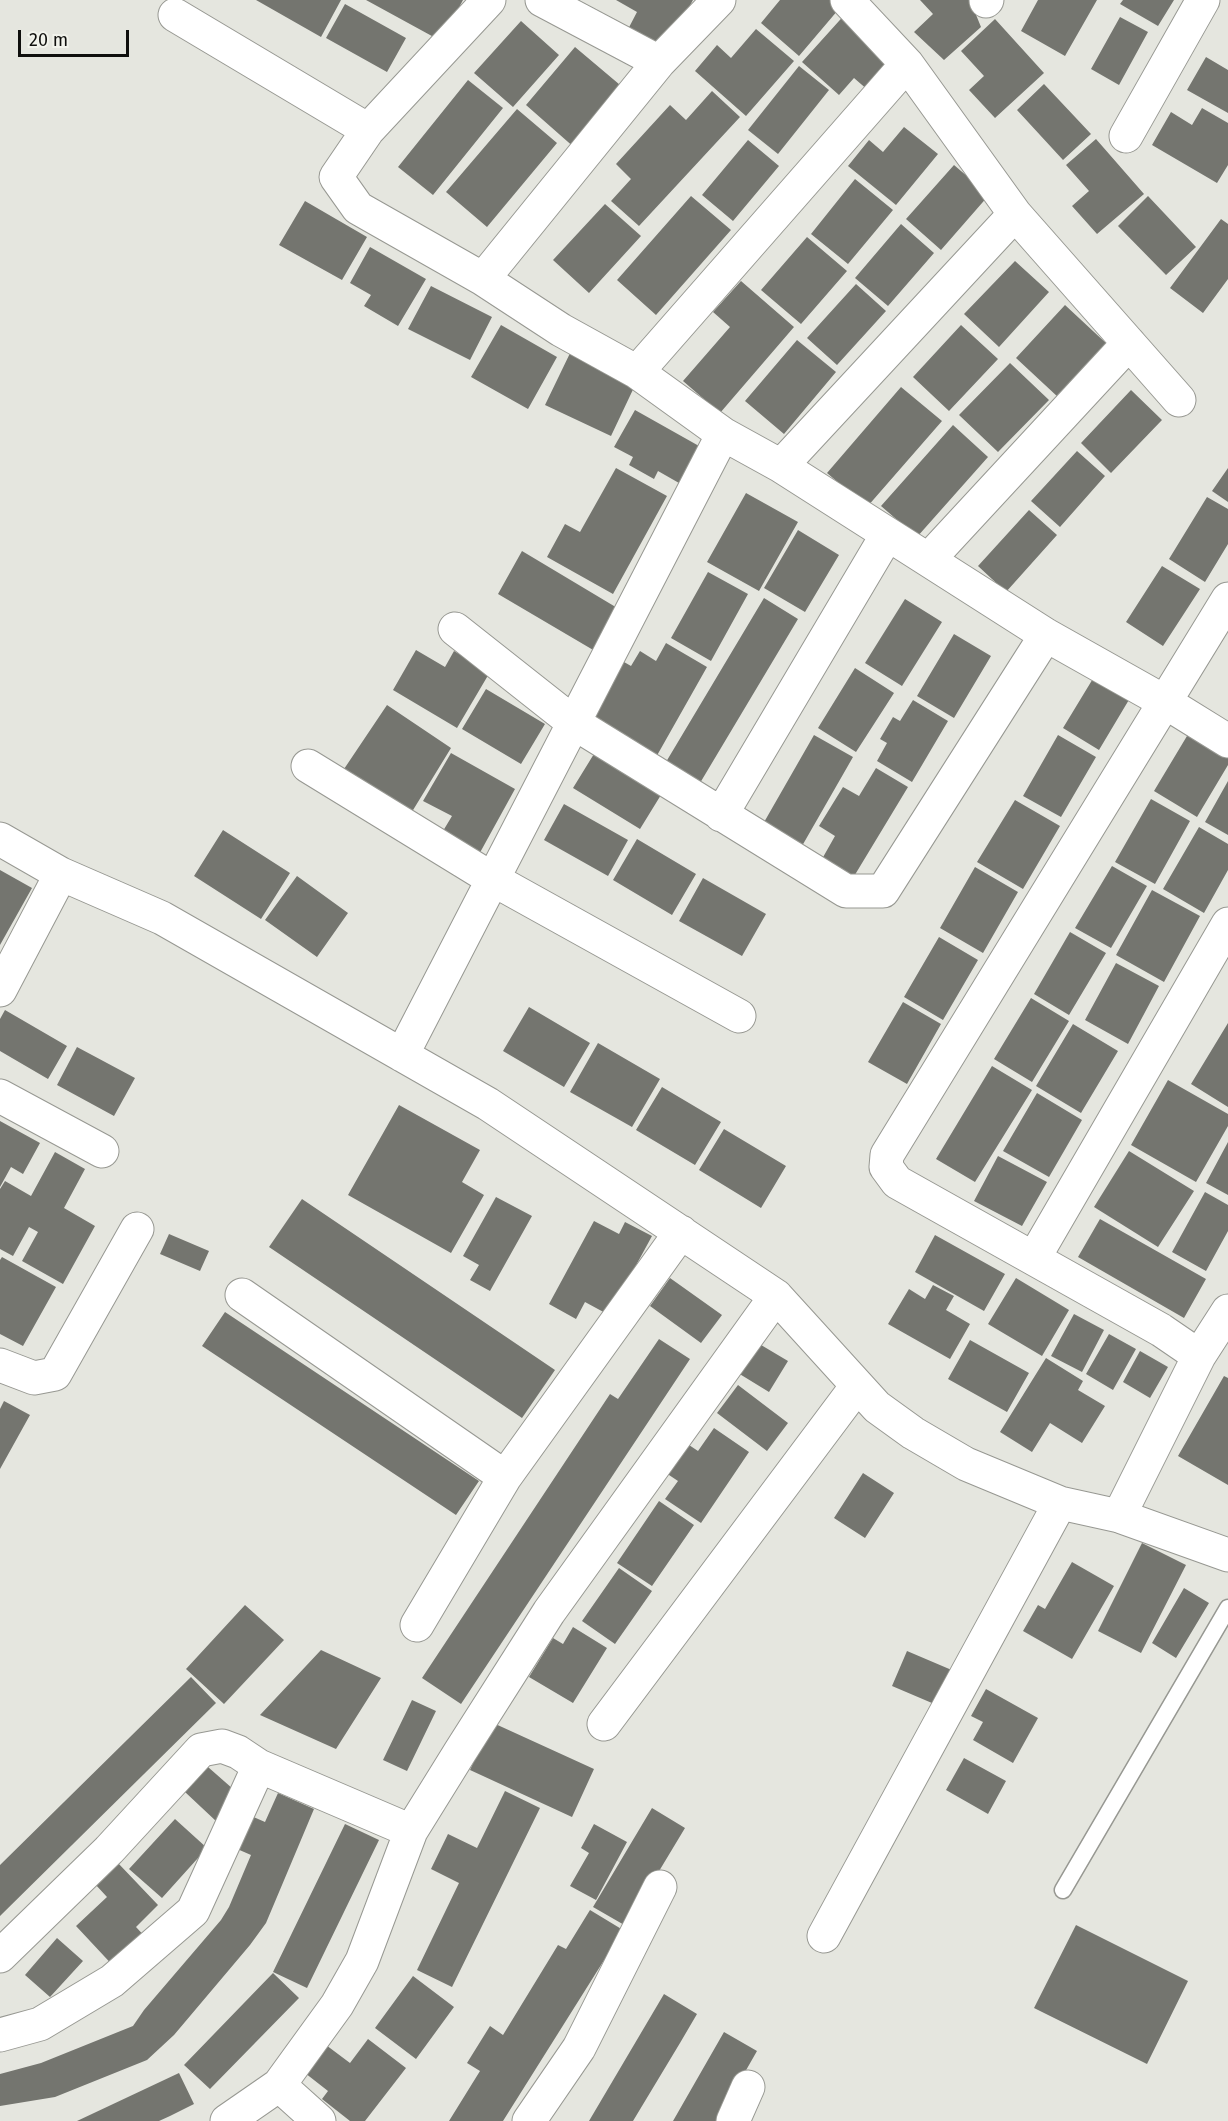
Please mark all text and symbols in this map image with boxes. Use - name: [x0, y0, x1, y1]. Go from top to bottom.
- scale bar: [21, 18, 132, 56]
- text: 20 m: [29, 29, 68, 51]

